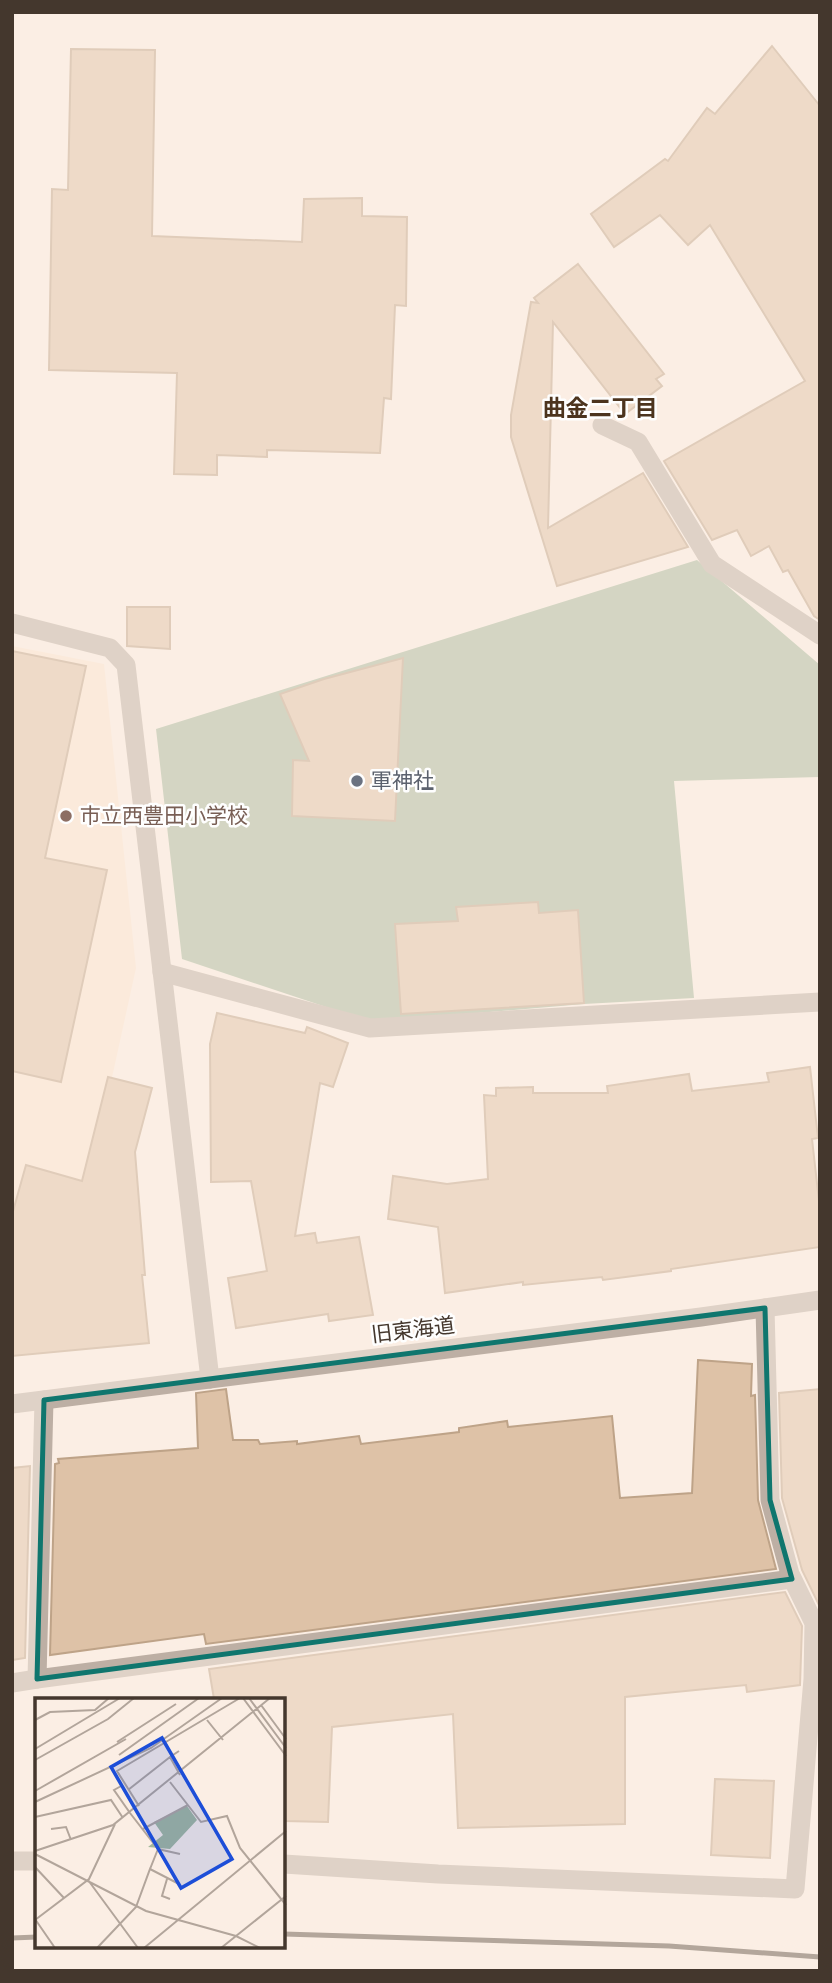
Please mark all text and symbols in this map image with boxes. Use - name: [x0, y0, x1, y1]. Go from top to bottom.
- district label: 曲金二丁目: [543, 396, 658, 421]
- place label: 軍神社: [371, 770, 434, 792]
- marker: 軍神社: [349, 773, 365, 789]
- place label: 市立西豊田小学校: [80, 805, 248, 827]
- marker: 市立西豊田小学校: [58, 808, 74, 824]
- street label: 旧東海道: [370, 1314, 456, 1346]
- inset map: [35, 1698, 285, 1948]

